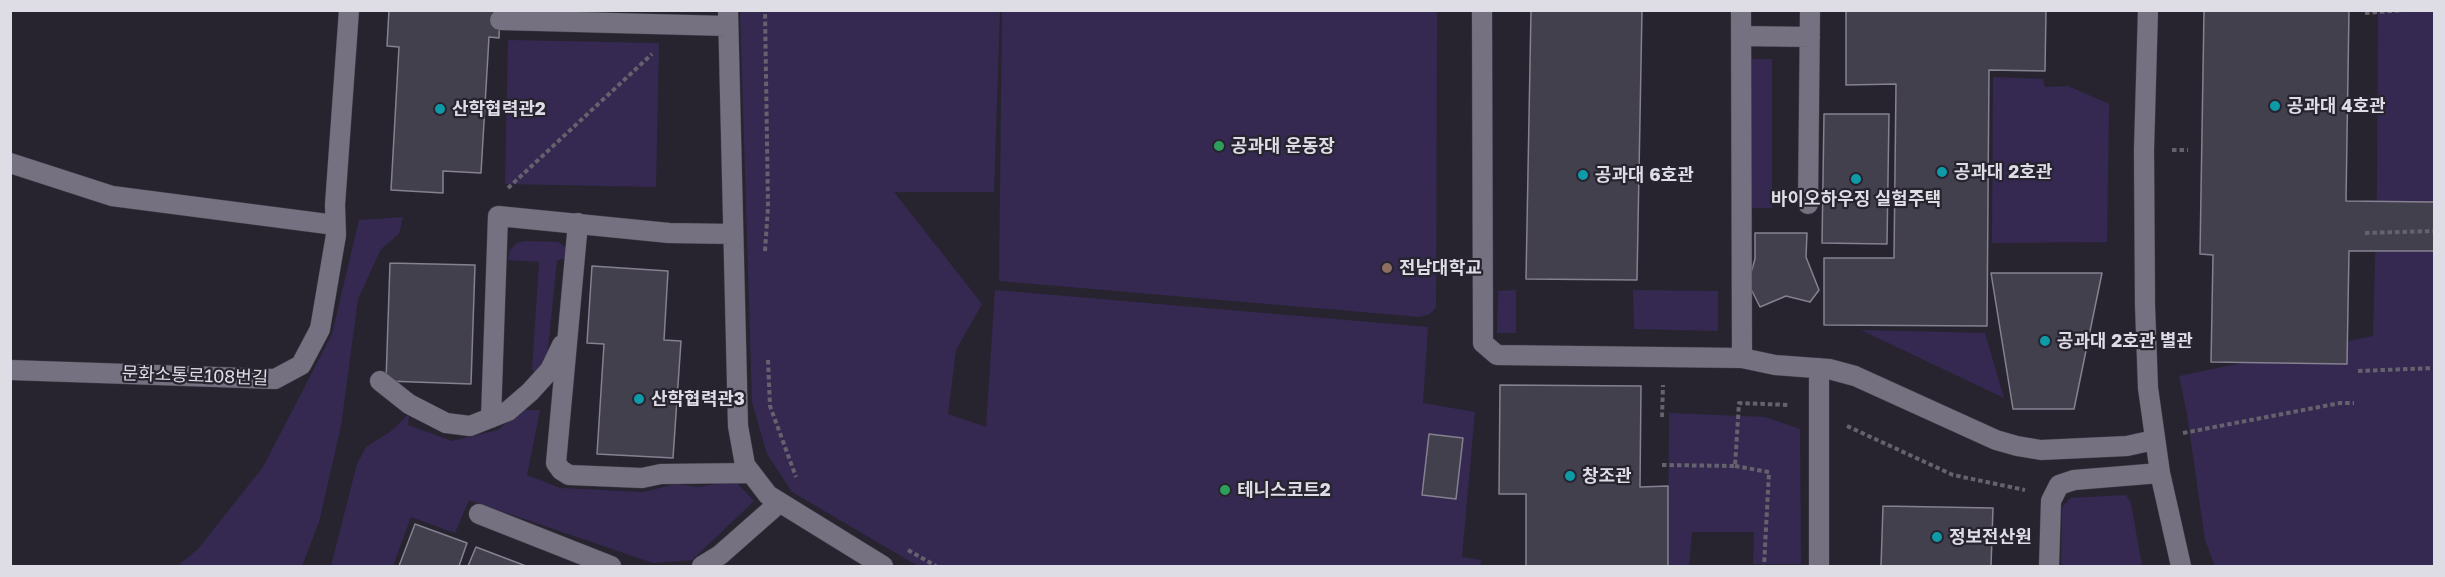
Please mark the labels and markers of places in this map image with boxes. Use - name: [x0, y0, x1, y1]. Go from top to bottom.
- place label: 공과대 4호관: [2287, 95, 2386, 117]
- place label: 산학협력관2: [452, 98, 546, 120]
- marker: 공과대 4호관: [2268, 99, 2282, 113]
- marker: 산학협력관2: [433, 102, 447, 116]
- place label: 공과대 운동장: [1231, 135, 1335, 157]
- marker: 공과대 운동장: [1212, 139, 1226, 153]
- place label: 공과대 2호관: [1954, 161, 2052, 183]
- place label: 공과대 6호관: [1595, 164, 1694, 186]
- marker: 공과대 2호관: [1935, 165, 1949, 179]
- marker: 공과대 6호관: [1576, 168, 1590, 182]
- marker: 바이오하우징 실험주택: [1849, 172, 1863, 186]
- place label: 바이오하우징 실험주택: [1771, 188, 1941, 210]
- place label: 전남대학교: [1399, 257, 1482, 279]
- marker: 전남대학교: [1380, 261, 1394, 275]
- place label: 공과대 2호관 별관: [2057, 330, 2193, 352]
- marker: 공과대 2호관 별관: [2038, 334, 2052, 348]
- place label: 산학협력관3: [651, 388, 745, 410]
- marker: 산학협력관3: [632, 392, 646, 406]
- place label: 창조관: [1582, 465, 1632, 487]
- marker: 창조관: [1563, 469, 1577, 483]
- place label: 테니스코트2: [1237, 479, 1331, 501]
- marker: 테니스코트2: [1218, 483, 1232, 497]
- place label: 정보전산원: [1949, 526, 2032, 548]
- marker: 정보전산원: [1930, 530, 1944, 544]

